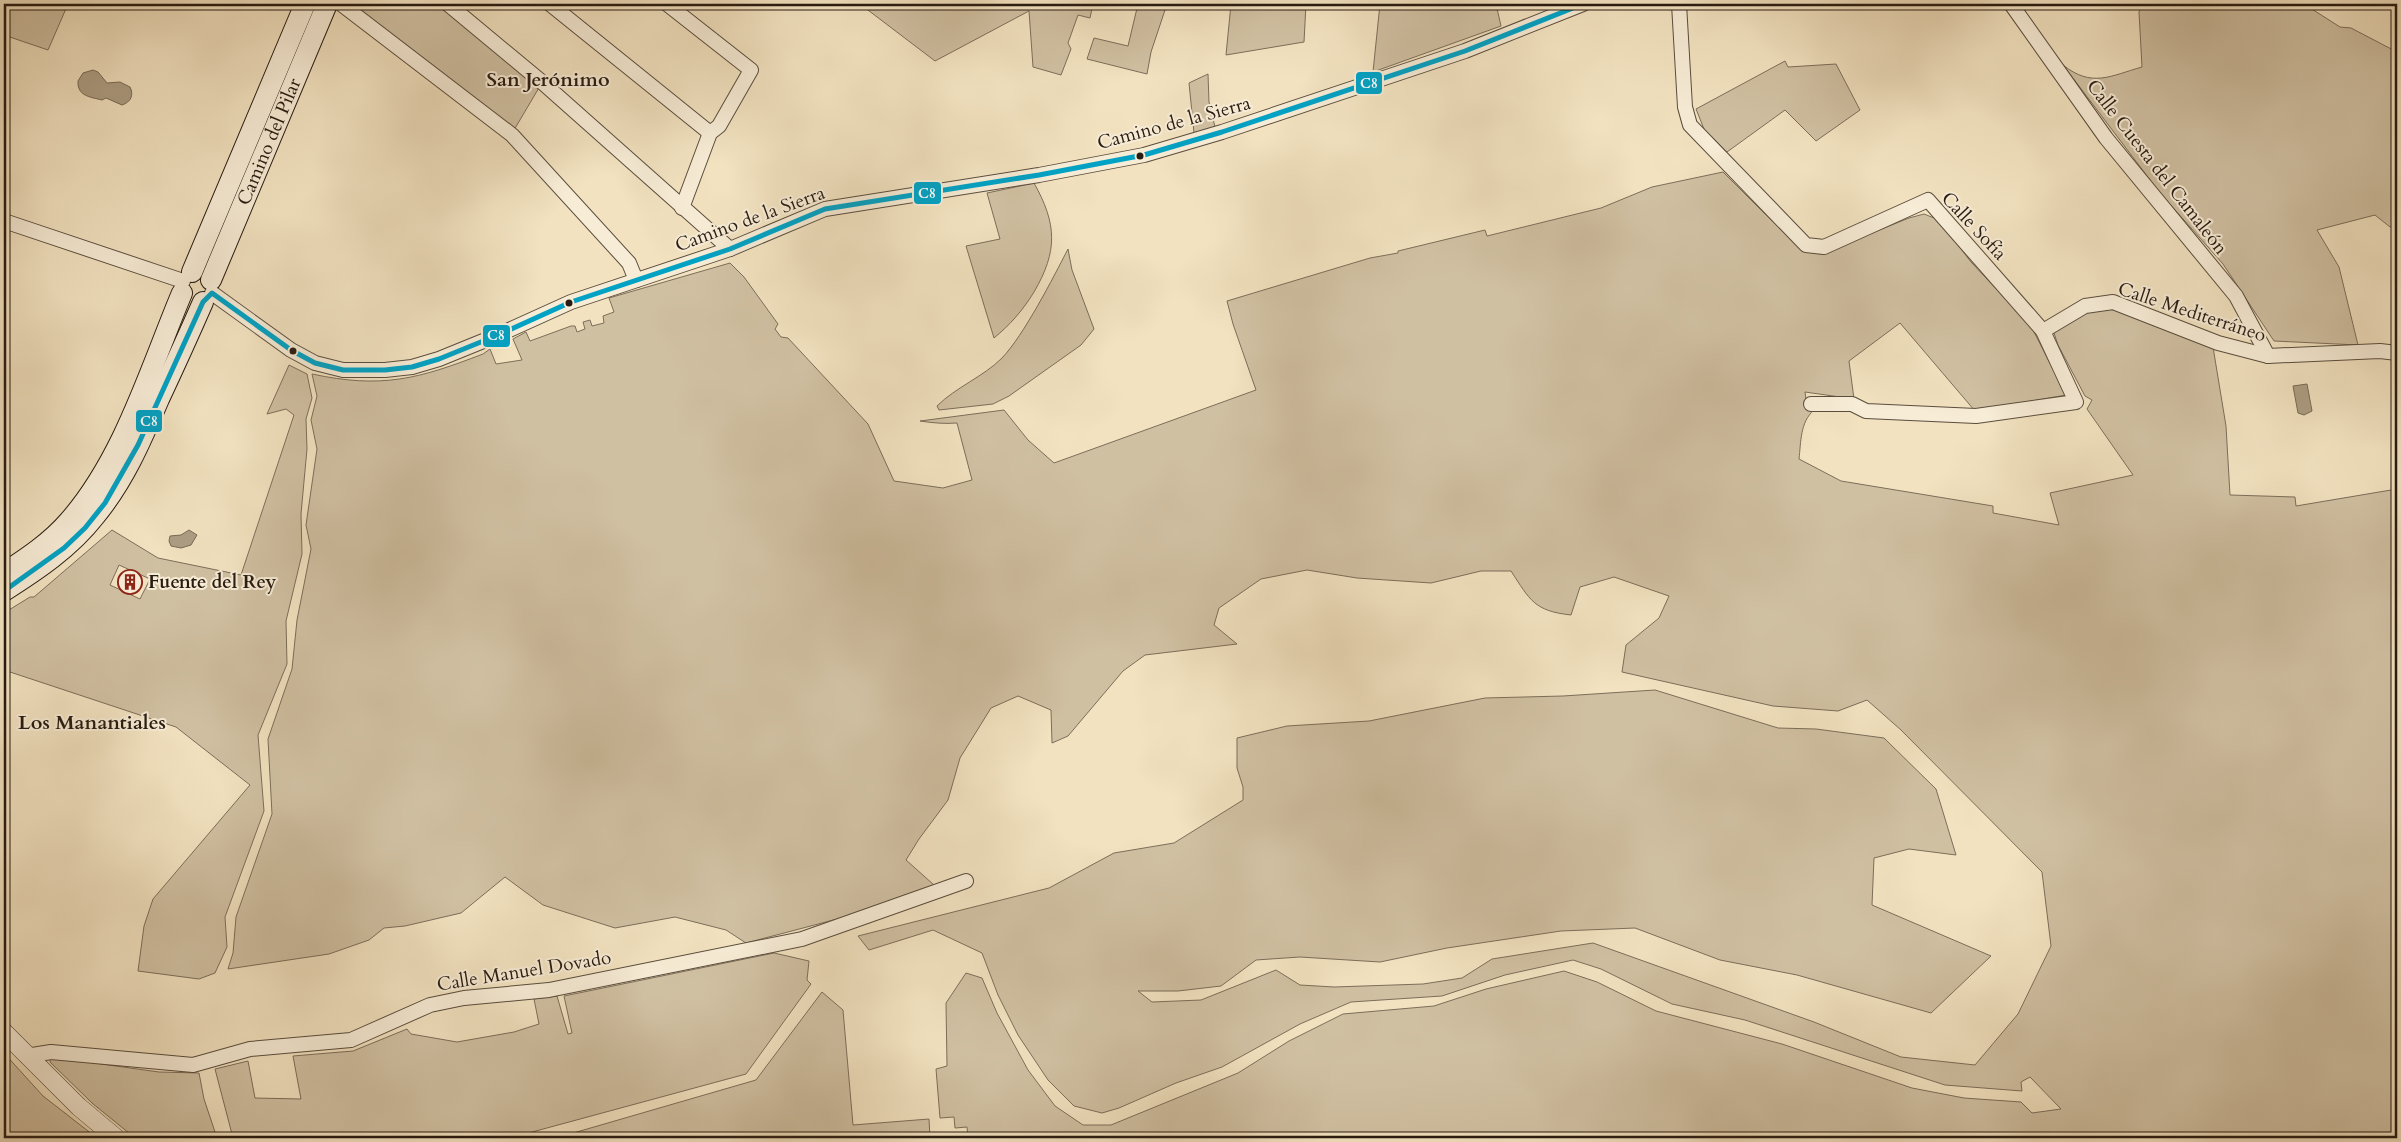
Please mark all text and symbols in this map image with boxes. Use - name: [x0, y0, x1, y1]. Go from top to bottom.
- district label: San Jerónimo: [486, 66, 610, 93]
- line badge: C8: [1355, 71, 1383, 95]
- street label: Camino del Pilar: [231, 74, 307, 209]
- text: C8: [1360, 74, 1378, 93]
- street label: Calle Cuesta del Camaleón: [2080, 74, 2234, 260]
- street label: Camino de la Sierra: [1094, 90, 1254, 156]
- unlabelled marker: [1135, 151, 1145, 161]
- street label: Camino de la Sierra: [671, 180, 829, 258]
- line badge: C8: [913, 181, 942, 205]
- text: C8: [918, 184, 936, 203]
- street label: Calle Sofía: [1935, 186, 2013, 266]
- street label: Calle Mediterráneo: [2115, 276, 2269, 348]
- unlabelled marker: [564, 298, 574, 308]
- line badge: C8: [482, 324, 511, 348]
- text: C8: [487, 326, 505, 345]
- unlabelled marker: [288, 346, 298, 356]
- line badge: C8: [135, 409, 163, 433]
- text: C8: [140, 412, 158, 431]
- building icon: Fuente del Rey: [117, 569, 143, 595]
- place label: Fuente del Rey: [148, 569, 277, 595]
- district label: Los Manantiales: [18, 709, 166, 736]
- street label: Calle Manuel Dovado: [435, 944, 613, 998]

